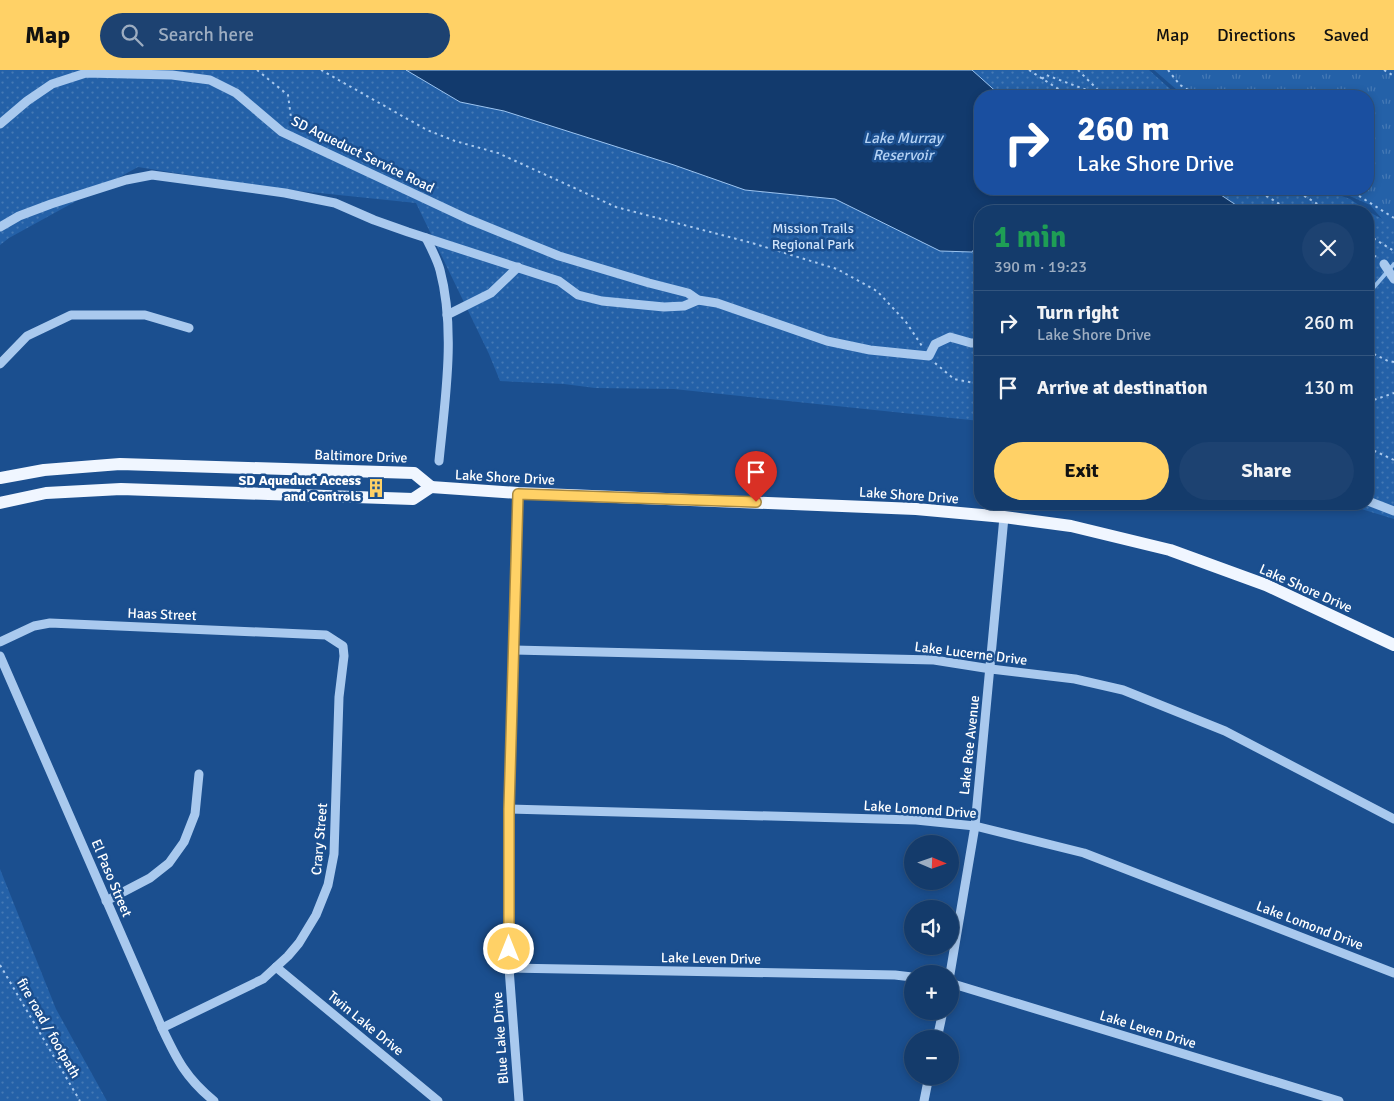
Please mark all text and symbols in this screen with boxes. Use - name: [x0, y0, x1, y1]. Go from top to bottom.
- search box: [100, 13, 450, 58]
- text: Map: [25, 20, 70, 50]
- icon: search: [118, 21, 146, 49]
- text: Search here: [158, 23, 254, 47]
- text: Map: [1156, 24, 1189, 46]
- text: Directions: [1217, 24, 1296, 46]
- text: Saved: [1324, 24, 1369, 46]
- text: 260 m: [1077, 107, 1170, 150]
- icon: right: [994, 110, 1059, 175]
- street label: SD Aqueduct Service Road: [289, 112, 437, 196]
- water label: Lake Murray Reservoir: [864, 129, 944, 164]
- text: Lake Shore Drive: [1077, 150, 1234, 177]
- text: 1 min: [994, 219, 1066, 256]
- park label: Mission Trails Regional Park: [772, 220, 854, 253]
- button: close: [1302, 222, 1354, 274]
- text: 390 m · 19:23: [994, 257, 1087, 277]
- text: Turn right: [1037, 301, 1119, 325]
- icon: right: [994, 309, 1022, 337]
- text: 260 m: [1304, 311, 1354, 335]
- text: Lake Shore Drive: [1037, 325, 1151, 345]
- icon: arrive: [994, 374, 1022, 402]
- text: Arrive at destination: [1037, 376, 1208, 400]
- text: 130 m: [1304, 376, 1354, 400]
- button: Exit: [994, 442, 1169, 500]
- button: Share: [1179, 442, 1354, 500]
- street label: Baltimore Drive: [314, 446, 408, 467]
- pin: [735, 451, 777, 502]
- icon: arrive: [742, 458, 770, 486]
- street label: Lake Shore Drive: [455, 466, 555, 489]
- place label: SD Aqueduct Access and Controls: [238, 472, 361, 505]
- building icon: SD Aqueduct Access and Controls: [365, 477, 387, 499]
- street label: Lake Shore Drive: [858, 484, 959, 507]
- street label: Lake Shore Drive: [1257, 560, 1355, 617]
- street label: Haas Street: [127, 605, 197, 624]
- street label: Lake Lucerne Drive: [914, 638, 1028, 669]
- street label: Lake Ree Avenue: [956, 694, 983, 796]
- street label: Lake Lomond Drive: [863, 797, 977, 822]
- street label: Crary Street: [308, 802, 331, 876]
- north arrow: [904, 835, 959, 890]
- map controls: [904, 835, 959, 1085]
- street label: El Paso Street: [88, 837, 136, 920]
- street label: Lake Lomond Drive: [1254, 897, 1366, 954]
- button: sound: [904, 900, 959, 955]
- position arrow: [482, 922, 534, 974]
- street label: Lake Leven Drive: [661, 949, 761, 968]
- button: +: [904, 965, 959, 1020]
- street label: fire road / footpath: [13, 975, 84, 1081]
- street label: Twin Lake Drive: [324, 987, 407, 1059]
- street label: Blue Lake Drive: [489, 991, 512, 1085]
- street label: Lake Leven Drive: [1098, 1007, 1198, 1052]
- button: −: [904, 1030, 959, 1085]

